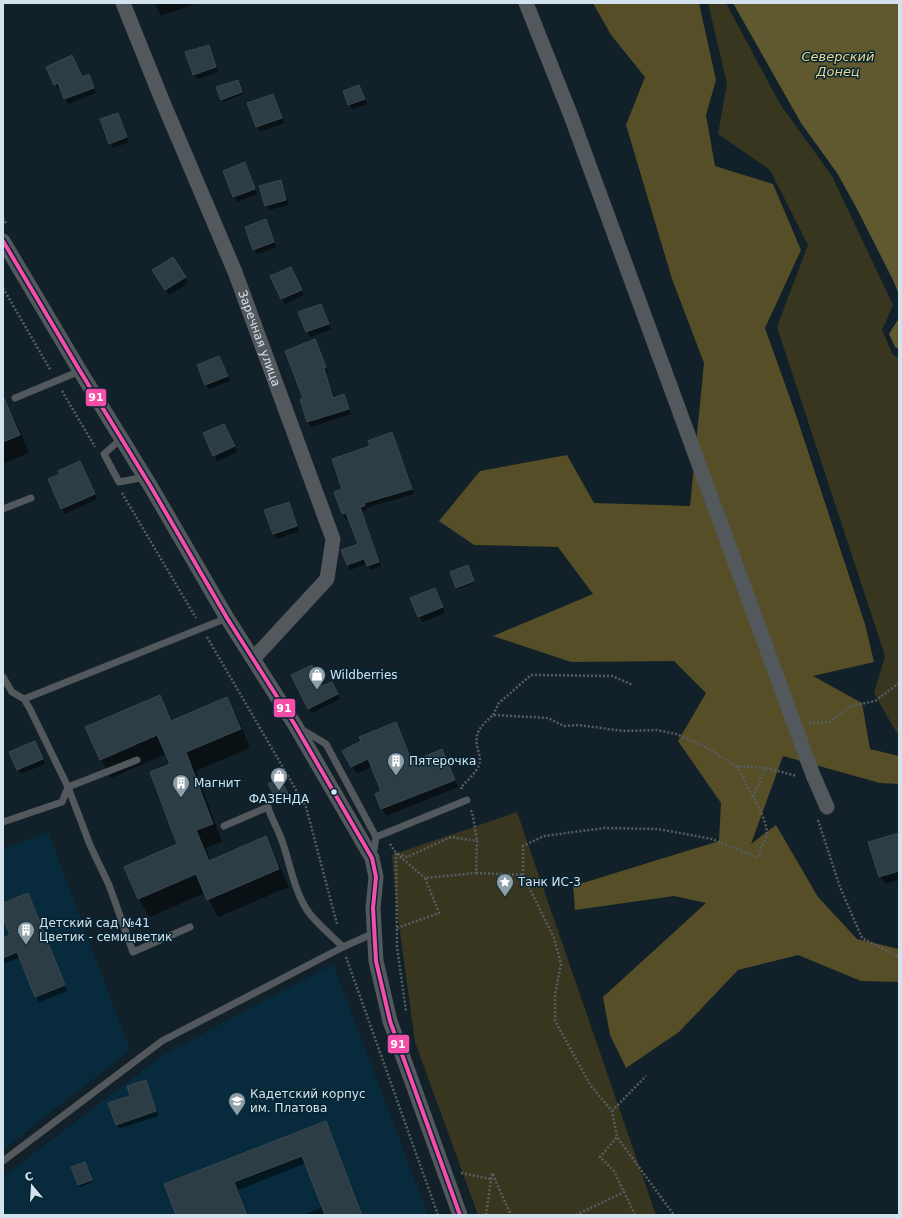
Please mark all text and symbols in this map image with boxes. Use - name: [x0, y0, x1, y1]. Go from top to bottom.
- water label: Северский Донец: [802, 49, 874, 79]
- street label: Заречная улица: [235, 288, 283, 388]
- line badge: 91: [85, 388, 107, 407]
- text: 91: [88, 391, 104, 404]
- shop icon: Wildberries: [307, 665, 327, 690]
- place label: Wildberries: [330, 668, 398, 682]
- line badge: 91: [273, 698, 296, 718]
- text: 91: [276, 702, 292, 715]
- building icon: Пятерочка: [386, 751, 406, 776]
- place label: Пятерочка: [409, 754, 476, 768]
- shop icon: ФАЗЕНДА: [269, 766, 289, 791]
- building icon: Магнит: [171, 773, 191, 798]
- place label: Магнит: [194, 776, 241, 790]
- unlabelled marker: [329, 787, 339, 797]
- place label: ФАЗЕНДА: [249, 792, 310, 806]
- place icon: Танк ИС-3: [495, 872, 515, 897]
- place label: Танк ИС-3: [517, 875, 581, 889]
- place label: Детский сад №41 Цветик - семицветик: [39, 916, 172, 944]
- building icon: Детский сад №41 Цветик - семицветик: [16, 920, 36, 945]
- line badge: 91: [387, 1034, 410, 1054]
- text: 91: [390, 1038, 406, 1051]
- place label: Кадетский корпус им. Платова: [250, 1087, 366, 1115]
- school or university icon: Кадетский корпус им. Платова: [227, 1091, 247, 1116]
- north arrow: [12, 1166, 52, 1206]
- text: С: [23, 1170, 35, 1184]

